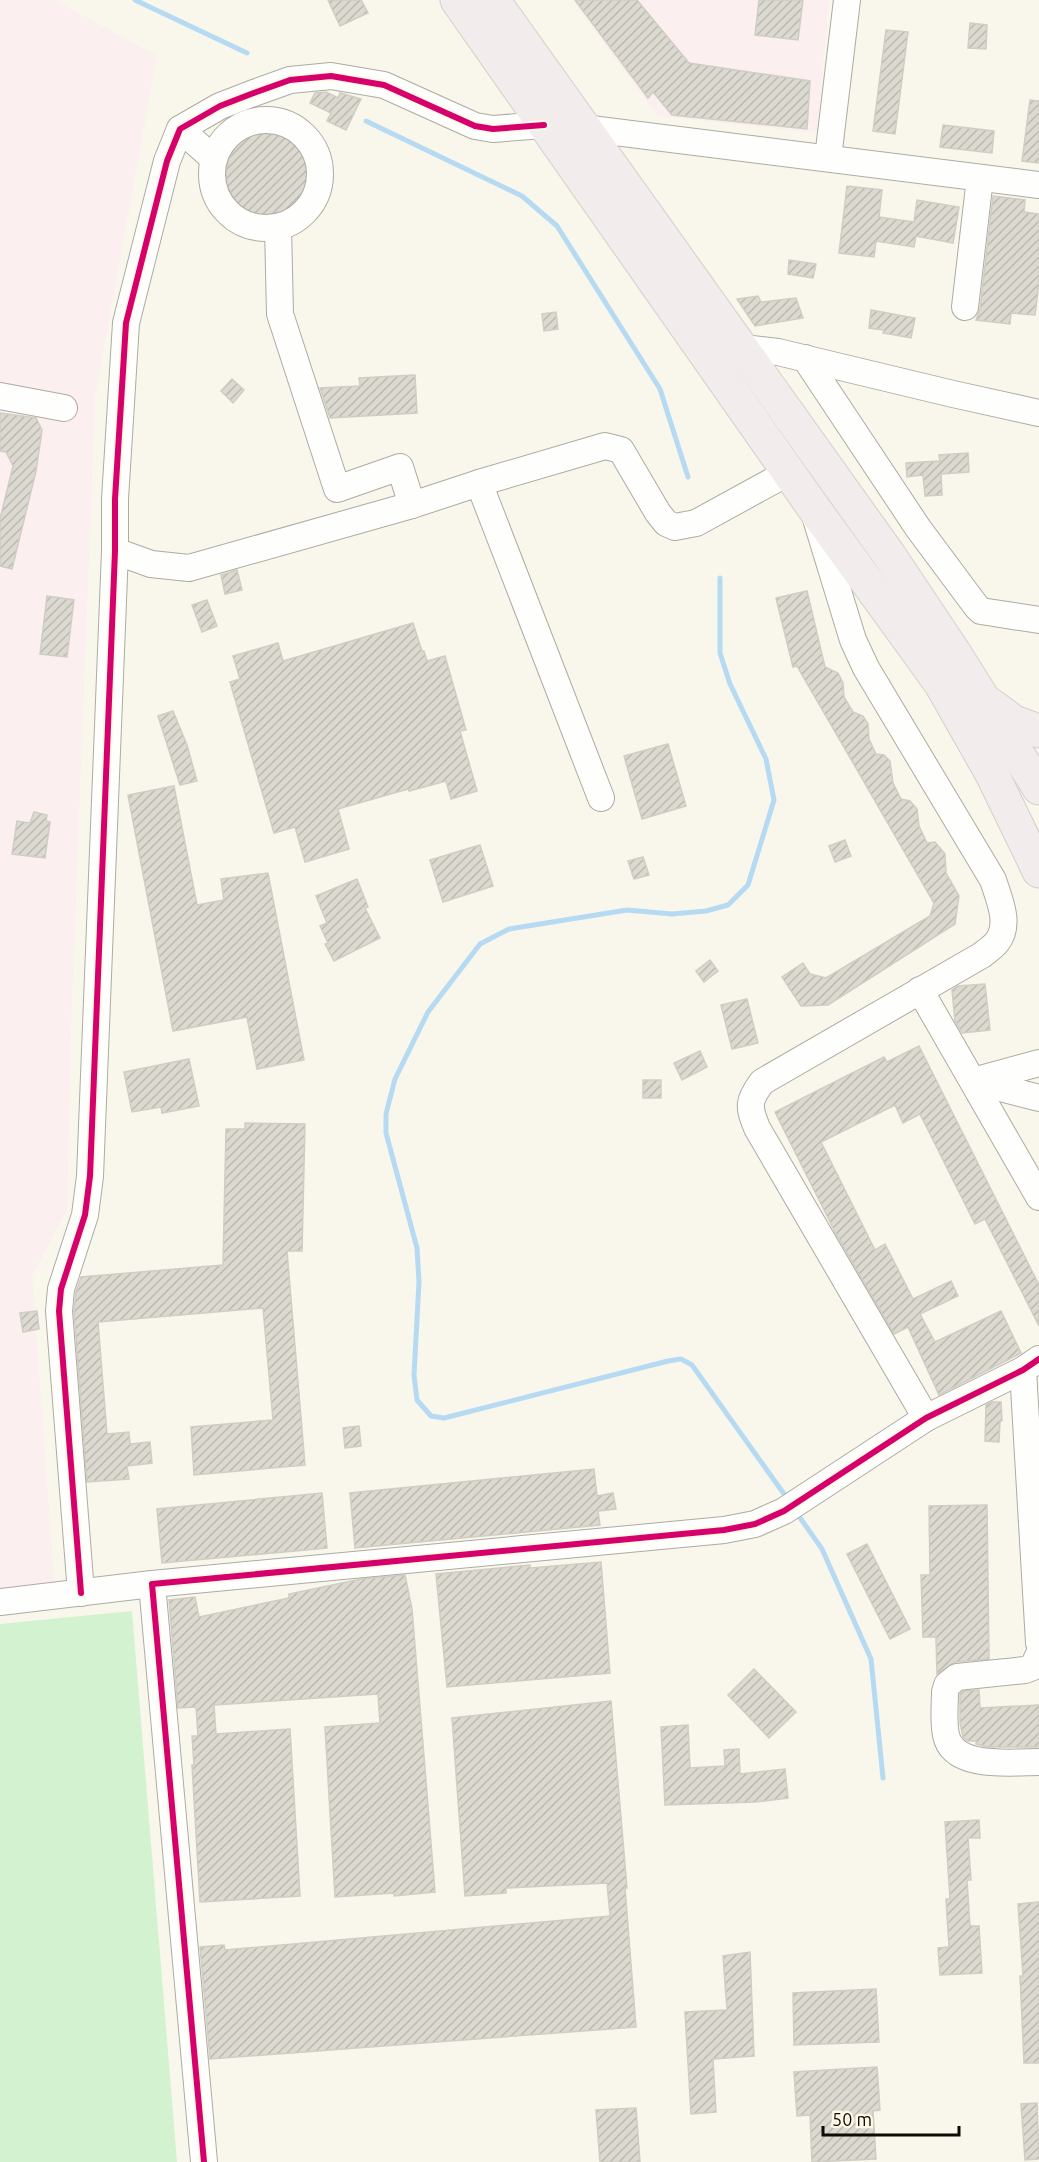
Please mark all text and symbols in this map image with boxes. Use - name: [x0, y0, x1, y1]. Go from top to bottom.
- scale bar: [823, 2099, 960, 2137]
- text: 50 m: [832, 2109, 872, 2129]

